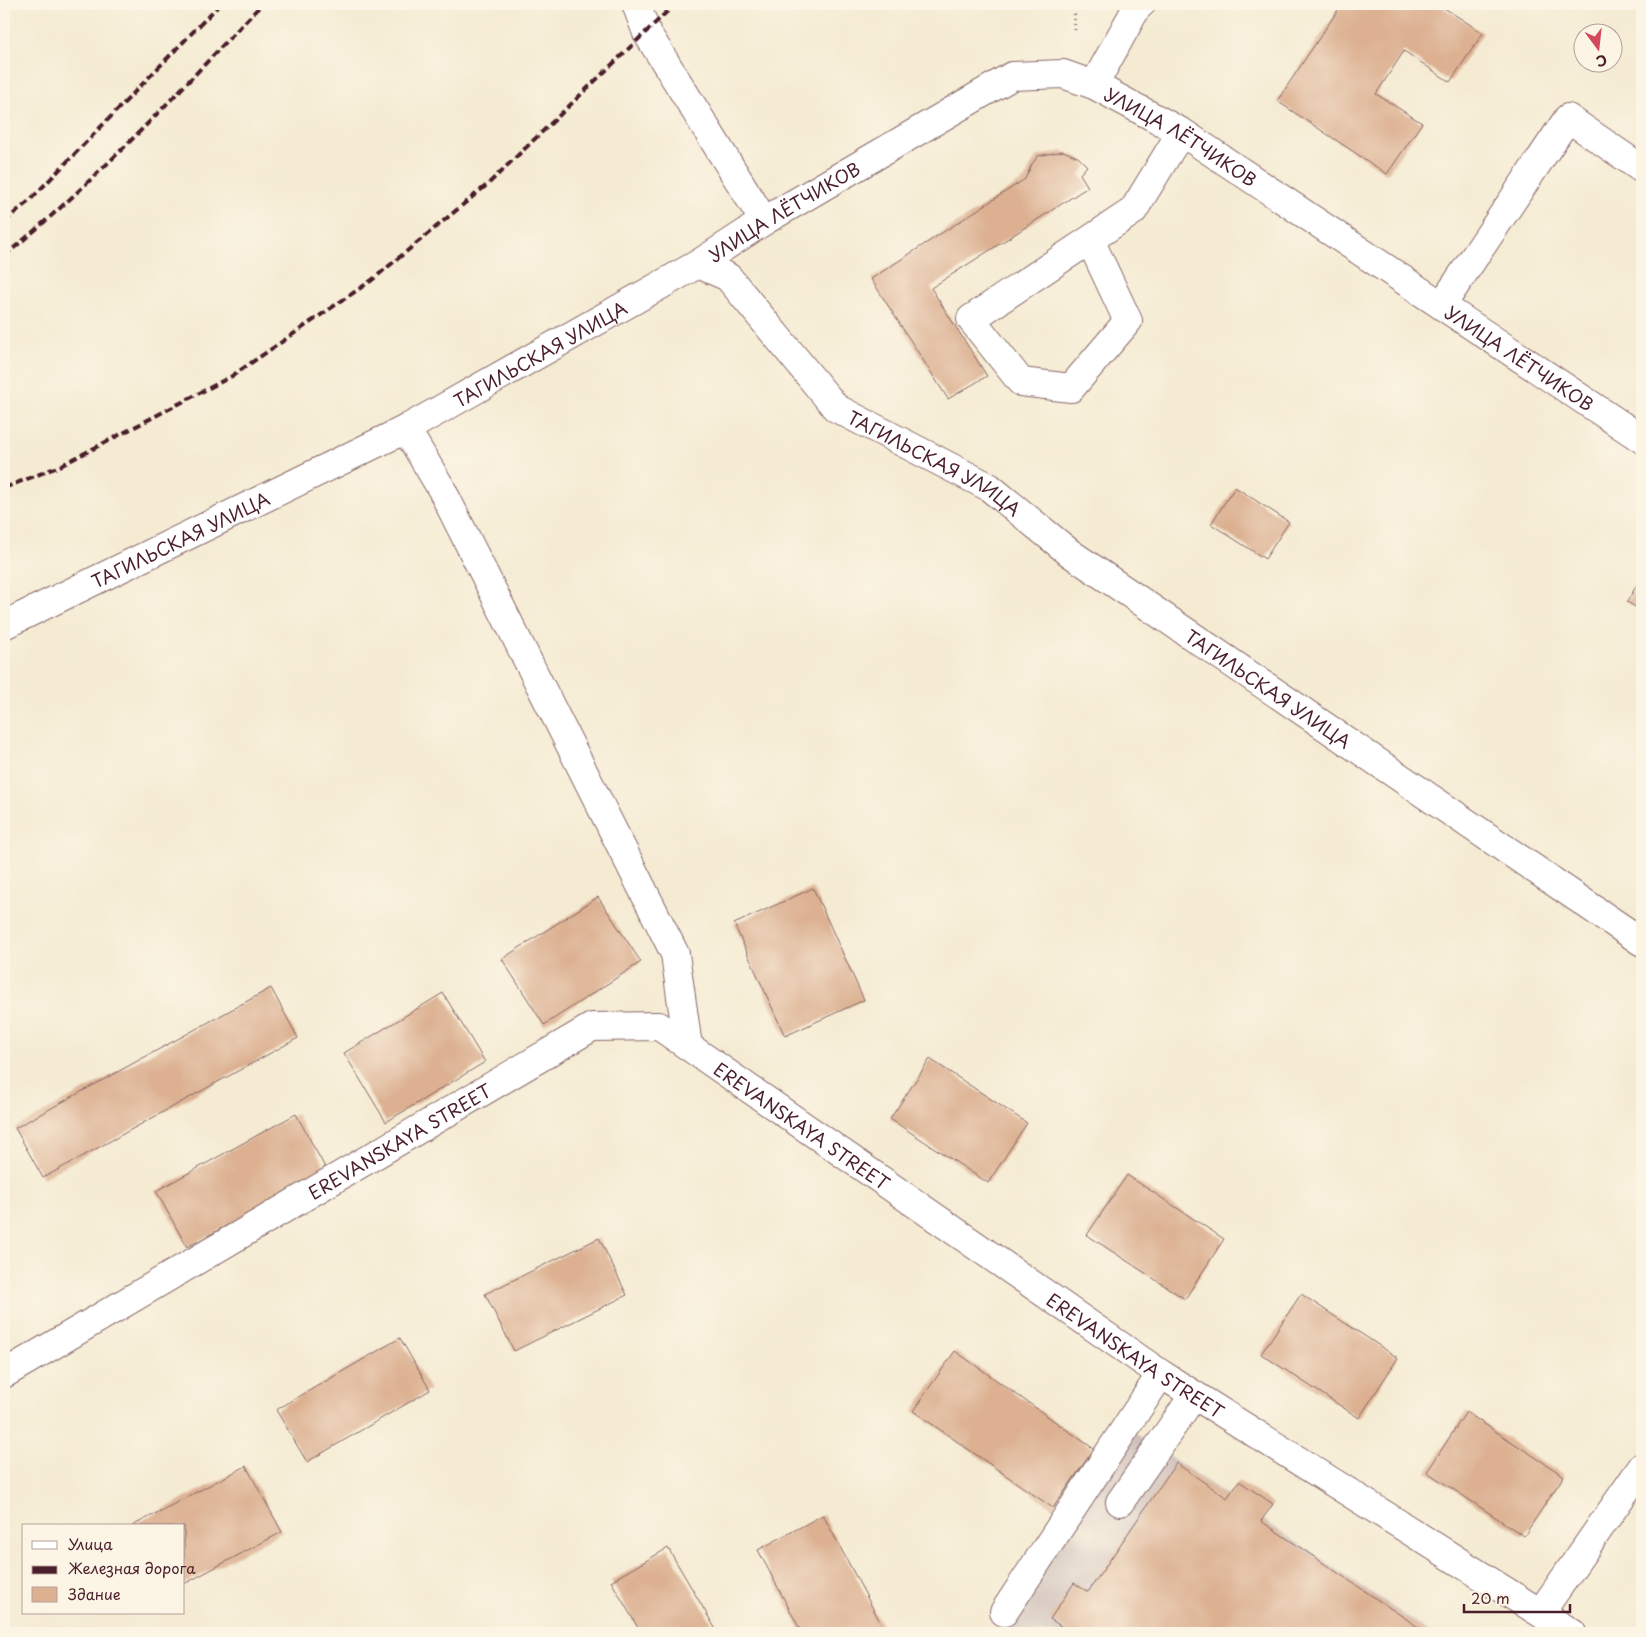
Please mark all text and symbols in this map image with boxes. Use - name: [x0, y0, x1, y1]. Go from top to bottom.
- north arrow: [1574, 22, 1624, 72]
- text: С: [1594, 50, 1609, 73]
- street label: УЛИЦА ЛЁТЧИКОВ: [1100, 80, 1263, 192]
- street label: УЛИЦА ЛЁТЧИКОВ: [703, 154, 865, 268]
- street label: ТАГИЛЬСКАЯ УЛИЦА: [448, 293, 632, 413]
- street label: УЛИЦА ЛЁТЧИКОВ: [1440, 298, 1600, 417]
- street label: ТАГИЛЬСКАЯ УЛИЦА: [843, 403, 1027, 522]
- street label: ТАГИЛЬСКАЯ УЛИЦА: [86, 484, 274, 594]
- street label: ТАГИЛЬСКАЯ УЛИЦА: [1180, 622, 1357, 754]
- street label: EREVANSKAYA STREET: [709, 1055, 896, 1196]
- street label: EREVANSKAYA STREET: [303, 1076, 497, 1205]
- street label: EREVANSKAYA STREET: [1042, 1286, 1230, 1425]
- legend: [22, 1524, 185, 1614]
- text: Улица: [68, 1532, 113, 1555]
- text: Железная дорога: [68, 1556, 196, 1579]
- text: Здание: [68, 1582, 121, 1605]
- scale bar: [1464, 1582, 1570, 1614]
- text: 20 m: [1471, 1586, 1510, 1609]

